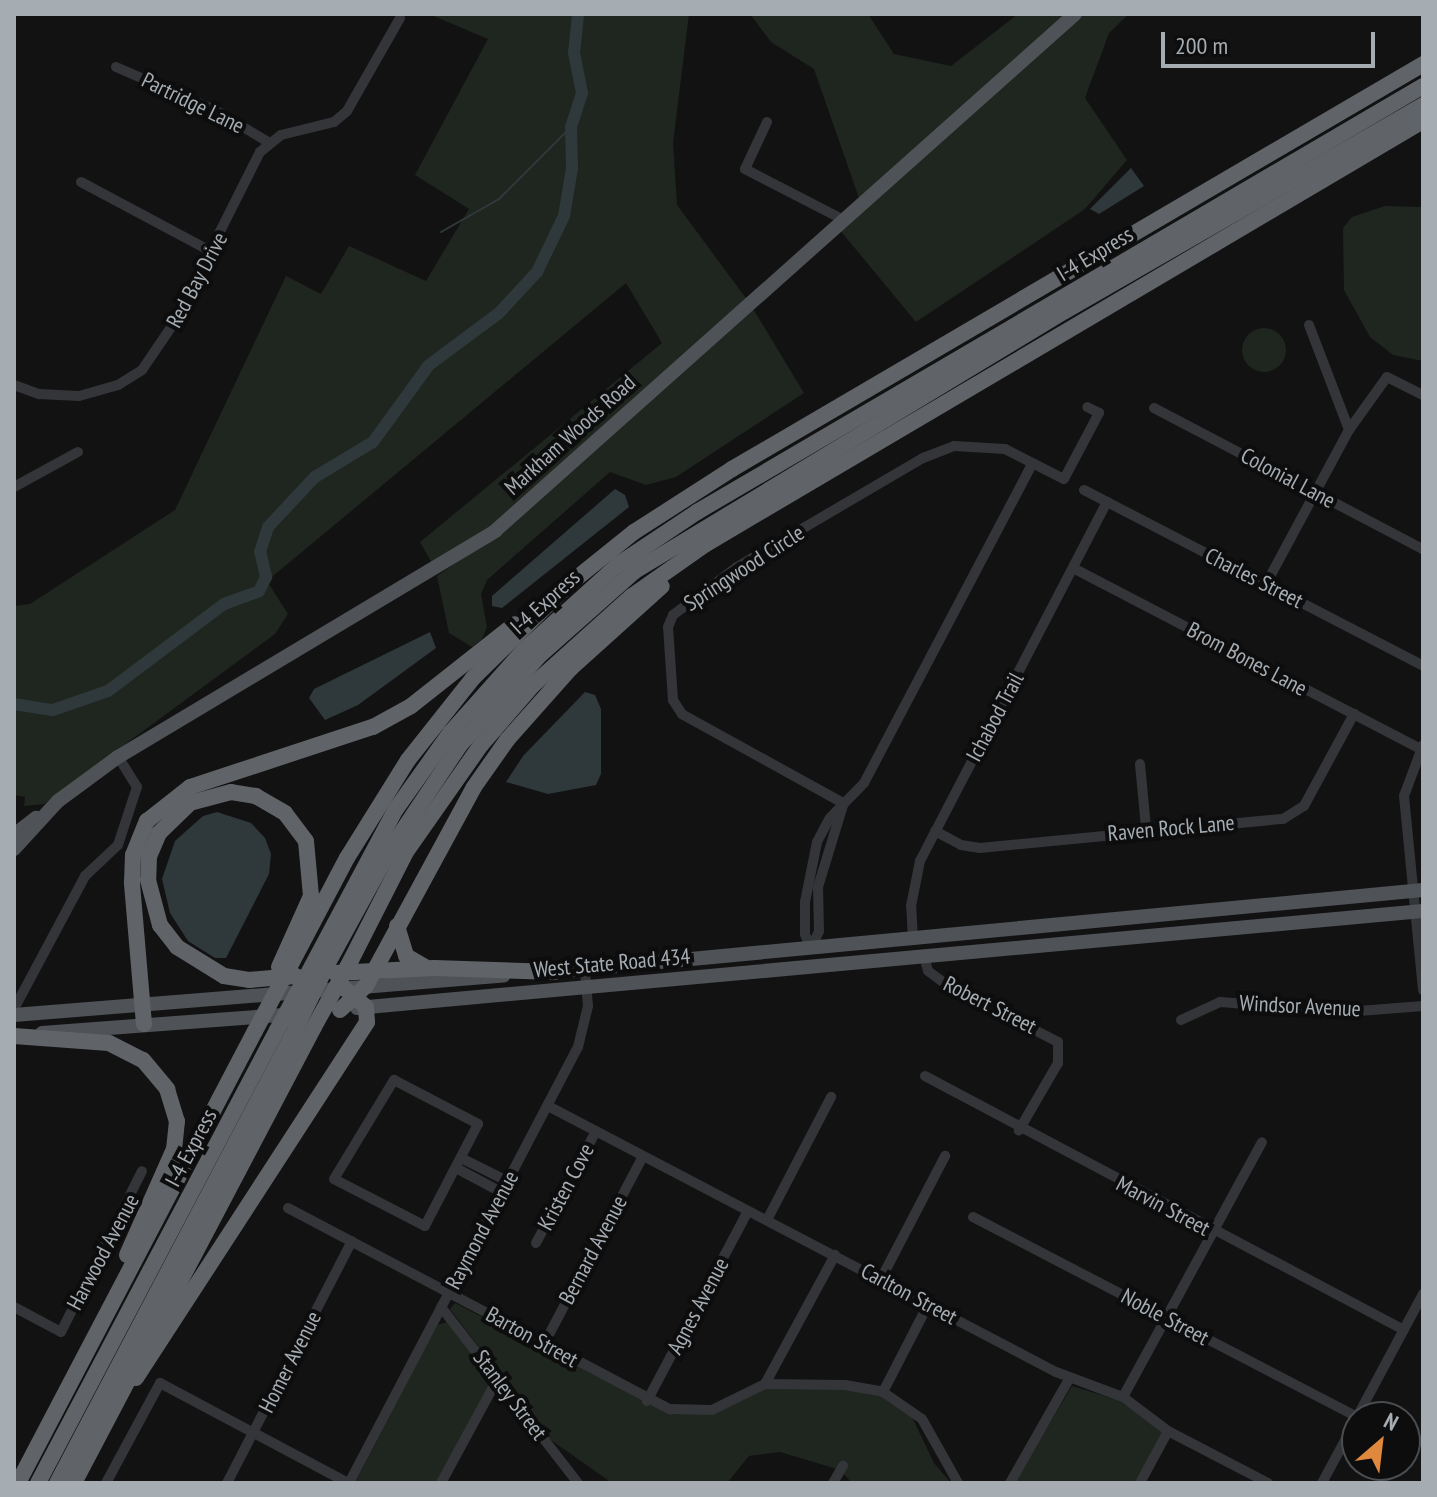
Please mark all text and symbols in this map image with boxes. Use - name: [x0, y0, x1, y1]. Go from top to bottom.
- scale bar: [1165, 16, 1379, 66]
- text: 200 m: [1175, 30, 1228, 61]
- street label: Partridge Lane: [137, 67, 249, 139]
- street label: I-4 Express: [1052, 221, 1138, 287]
- street label: Red Bay Drive: [161, 227, 233, 333]
- street label: Markham Woods Road: [499, 369, 641, 501]
- street label: Colonial Lane: [1236, 442, 1340, 514]
- street label: Springwood Circle: [679, 519, 809, 617]
- street label: Charles Street: [1201, 542, 1307, 614]
- street label: I-4 Express: [505, 564, 585, 640]
- street label: Brom Bones Lane: [1183, 616, 1311, 702]
- street label: Ichabod Trail: [960, 668, 1030, 766]
- street label: Raven Rock Lane: [1106, 809, 1236, 847]
- street label: West State Road 434: [533, 943, 691, 983]
- street label: Robert Street: [939, 970, 1041, 1040]
- street label: Windsor Avenue: [1238, 990, 1362, 1022]
- street label: I-4 Express: [160, 1105, 222, 1191]
- street label: Kristen Cove: [532, 1139, 600, 1235]
- street label: Raymond Avenue: [440, 1166, 524, 1294]
- street label: Marvin Street: [1112, 1170, 1214, 1242]
- street label: Harwood Avenue: [61, 1189, 145, 1315]
- street label: Bernard Avenue: [553, 1191, 633, 1309]
- street label: Agnes Avenue: [661, 1253, 735, 1359]
- street label: Carlton Street: [856, 1258, 962, 1330]
- street label: Noble Street: [1117, 1283, 1213, 1351]
- street label: Barton Street: [481, 1301, 583, 1373]
- street label: Homer Avenue: [253, 1307, 327, 1417]
- street label: Stanley Street: [467, 1345, 553, 1445]
- north arrow: [1341, 1401, 1421, 1481]
- text: N: [1379, 1406, 1403, 1437]

